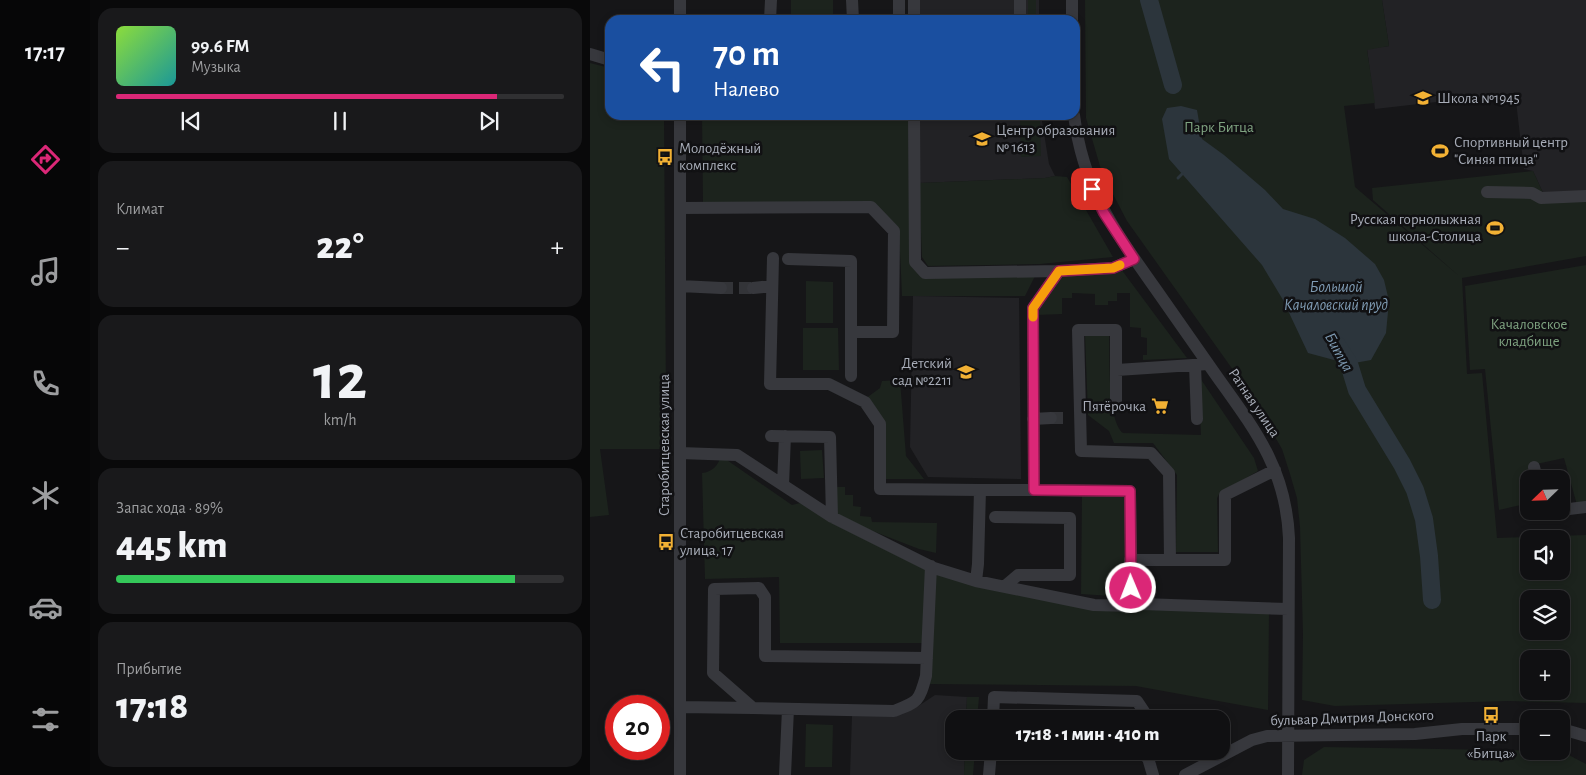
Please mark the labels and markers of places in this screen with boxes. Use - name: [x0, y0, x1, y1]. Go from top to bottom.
- school or university icon: Школа №1945: [1413, 88, 1433, 108]
- place label: Школа №1945: [1437, 91, 1520, 106]
- place label: Центр образования № 1613: [996, 123, 1115, 155]
- school or university icon: Центр образования № 1613: [972, 129, 992, 149]
- place label: Спортивный центр "Синяя птица": [1454, 135, 1568, 167]
- place label: Молодёжный комплекс: [679, 141, 761, 173]
- sports icon: Спортивный центр "Синяя птица": [1430, 141, 1450, 161]
- bus stop icon: Молодёжный комплекс: [655, 147, 675, 167]
- pin: [1071, 168, 1113, 210]
- place label: Русская горнолыжная школа-Столица: [1350, 212, 1481, 244]
- sports icon: Русская горнолыжная школа-Столица: [1485, 218, 1505, 238]
- place label: Детский сад №2211: [892, 356, 952, 388]
- school or university icon: Детский сад №2211: [956, 362, 976, 382]
- supermarket icon: Пятёрочка: [1150, 396, 1170, 416]
- place label: Пятёрочка: [1082, 399, 1146, 414]
- place label: Старобитцевская улица, 17: [679, 526, 784, 558]
- bus stop icon: Старобитцевская улица, 17: [656, 532, 676, 552]
- bus stop icon: Парк «Битца»: [1481, 705, 1501, 725]
- place label: Парк «Битца»: [1467, 729, 1515, 761]

